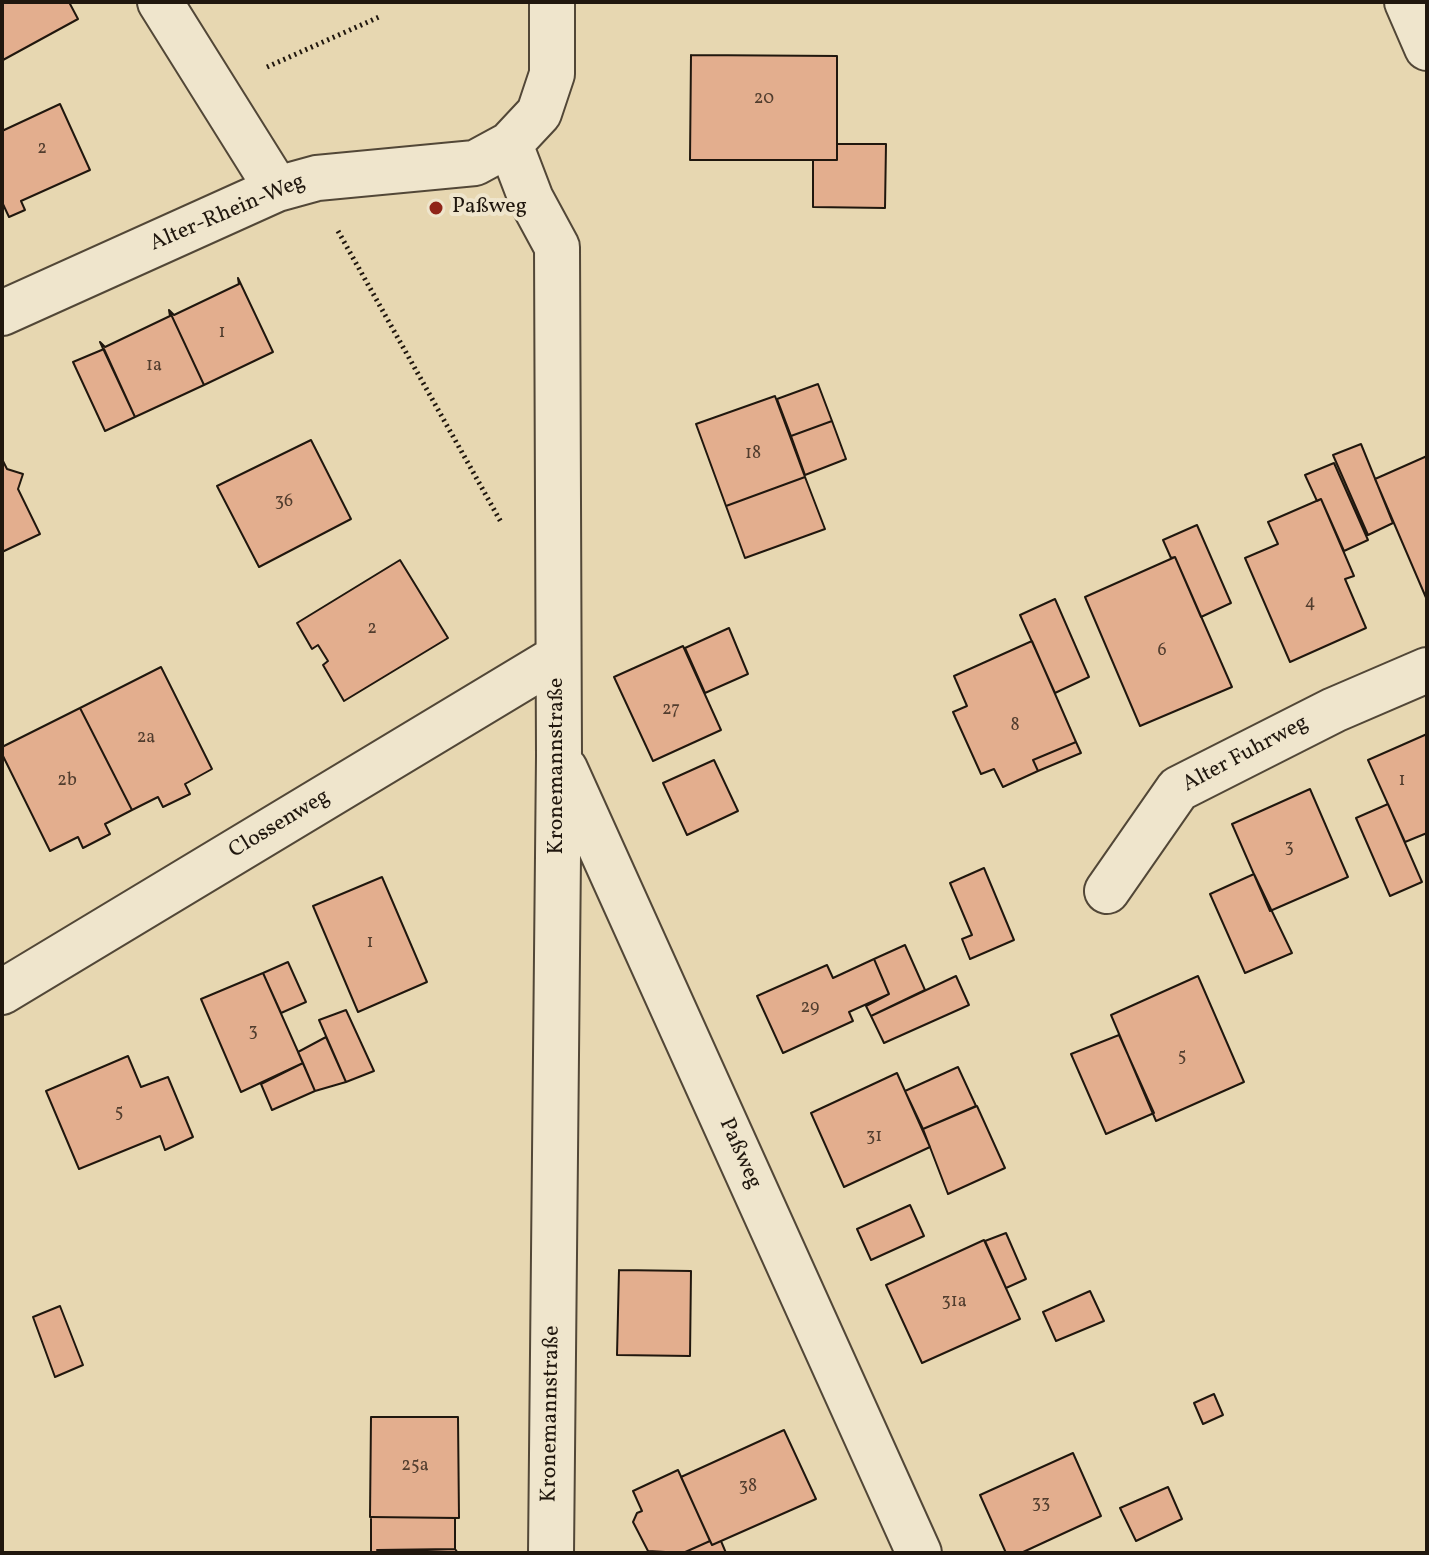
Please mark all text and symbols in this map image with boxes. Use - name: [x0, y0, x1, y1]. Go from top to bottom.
- house number: 20: [754, 89, 774, 111]
- house number: 2: [37, 139, 47, 161]
- street label: Alter-Rhein-Weg: [147, 169, 309, 259]
- place label: Paßweg: [452, 195, 527, 221]
- marker: Paßweg: [427, 199, 445, 217]
- house number: 1: [219, 323, 225, 345]
- house number: 1a: [146, 356, 162, 378]
- house number: 18: [745, 444, 761, 466]
- house number: 36: [275, 492, 293, 514]
- house number: 4: [1305, 593, 1315, 615]
- house number: 2: [367, 619, 377, 641]
- house number: 6: [1157, 641, 1167, 663]
- street label: Kronemannstraße: [545, 678, 571, 854]
- house number: 27: [662, 700, 680, 722]
- street label: Alter Fuhrweg: [1179, 711, 1313, 799]
- house number: 8: [1010, 716, 1020, 738]
- house number: 2a: [137, 728, 155, 750]
- house number: 2b: [57, 771, 77, 793]
- house number: 1: [1399, 771, 1405, 793]
- street label: Clossenweg: [225, 785, 335, 865]
- house number: 3: [1284, 838, 1294, 860]
- house number: 1: [367, 933, 373, 955]
- house number: 29: [801, 998, 819, 1020]
- house number: 3: [248, 1022, 258, 1044]
- house number: 5: [1178, 1047, 1186, 1069]
- house number: 5: [115, 1103, 123, 1125]
- street label: Paßweg: [712, 1114, 766, 1194]
- house number: 31: [866, 1127, 882, 1149]
- house number: 31a: [941, 1292, 967, 1314]
- street label: Kronemannstraße: [537, 1325, 567, 1503]
- house number: 25a: [401, 1456, 429, 1478]
- house number: 38: [739, 1477, 757, 1499]
- house number: 33: [1032, 1494, 1050, 1516]

